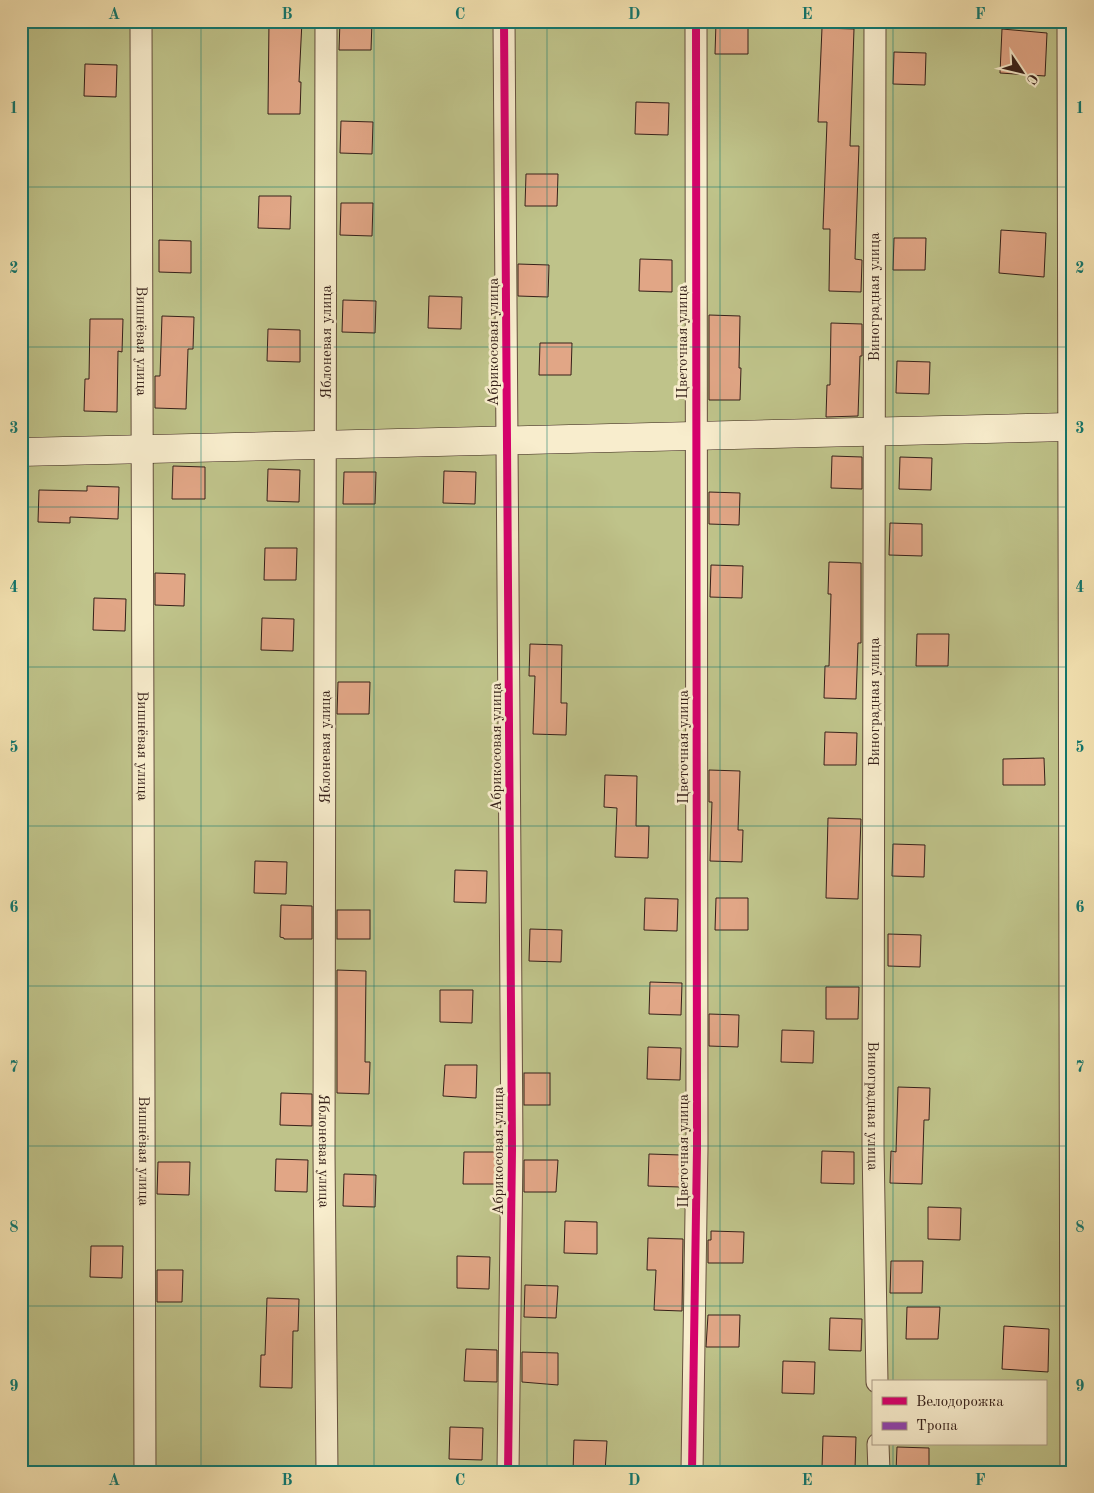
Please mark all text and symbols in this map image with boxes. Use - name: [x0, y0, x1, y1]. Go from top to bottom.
- text: A: [108, 7, 120, 23]
- text: B: [281, 7, 293, 23]
- text: C: [455, 7, 465, 23]
- text: D: [628, 7, 640, 23]
- text: E: [801, 7, 813, 23]
- text: F: [975, 7, 986, 23]
- north arrow: [996, 48, 1046, 98]
- text: С: [1023, 71, 1040, 87]
- text: 1: [9, 101, 19, 117]
- text: 1: [1075, 101, 1085, 117]
- street label: Виноградная улица: [868, 232, 883, 362]
- text: 2: [9, 261, 19, 277]
- text: 2: [1075, 261, 1085, 277]
- street label: Абрикосовая улица: [487, 277, 502, 406]
- street label: Цветочная улица: [676, 284, 691, 399]
- street label: Яблоневая улица: [320, 285, 335, 399]
- street label: Вишнёвая улица: [133, 286, 148, 397]
- text: 3: [9, 421, 19, 437]
- text: 3: [1075, 421, 1085, 437]
- text: 4: [9, 580, 19, 596]
- text: 4: [1075, 580, 1085, 596]
- street label: Виноградная улица: [868, 637, 883, 767]
- street label: Абрикосовая улица: [490, 682, 505, 811]
- street label: Цветочная улица: [677, 689, 692, 804]
- street label: Яблоневая улица: [319, 690, 334, 804]
- street label: Вишнёвая улица: [134, 691, 149, 802]
- text: 5: [9, 740, 19, 756]
- text: 5: [1075, 740, 1085, 756]
- text: 6: [9, 900, 19, 916]
- text: 6: [1075, 900, 1085, 916]
- street label: Виноградная улица: [864, 1041, 879, 1171]
- text: 7: [9, 1060, 19, 1076]
- text: 7: [1075, 1060, 1085, 1076]
- street label: Абрикосовая улица: [492, 1086, 507, 1215]
- street label: Цветочная улица: [677, 1093, 692, 1208]
- street label: Яблоневая улица: [315, 1094, 331, 1209]
- street label: Вишнёвая улица: [135, 1096, 150, 1207]
- text: 8: [9, 1220, 19, 1236]
- text: 8: [1075, 1220, 1085, 1236]
- text: 9: [9, 1379, 19, 1395]
- text: 9: [1075, 1379, 1085, 1395]
- legend: [872, 1380, 1046, 1446]
- text: Велодорожка: [916, 1395, 1004, 1410]
- text: Тропа: [916, 1419, 958, 1434]
- text: A: [108, 1473, 120, 1489]
- text: B: [281, 1473, 293, 1489]
- text: C: [455, 1473, 465, 1489]
- text: D: [628, 1473, 640, 1489]
- text: E: [801, 1473, 813, 1489]
- text: F: [975, 1473, 986, 1489]

